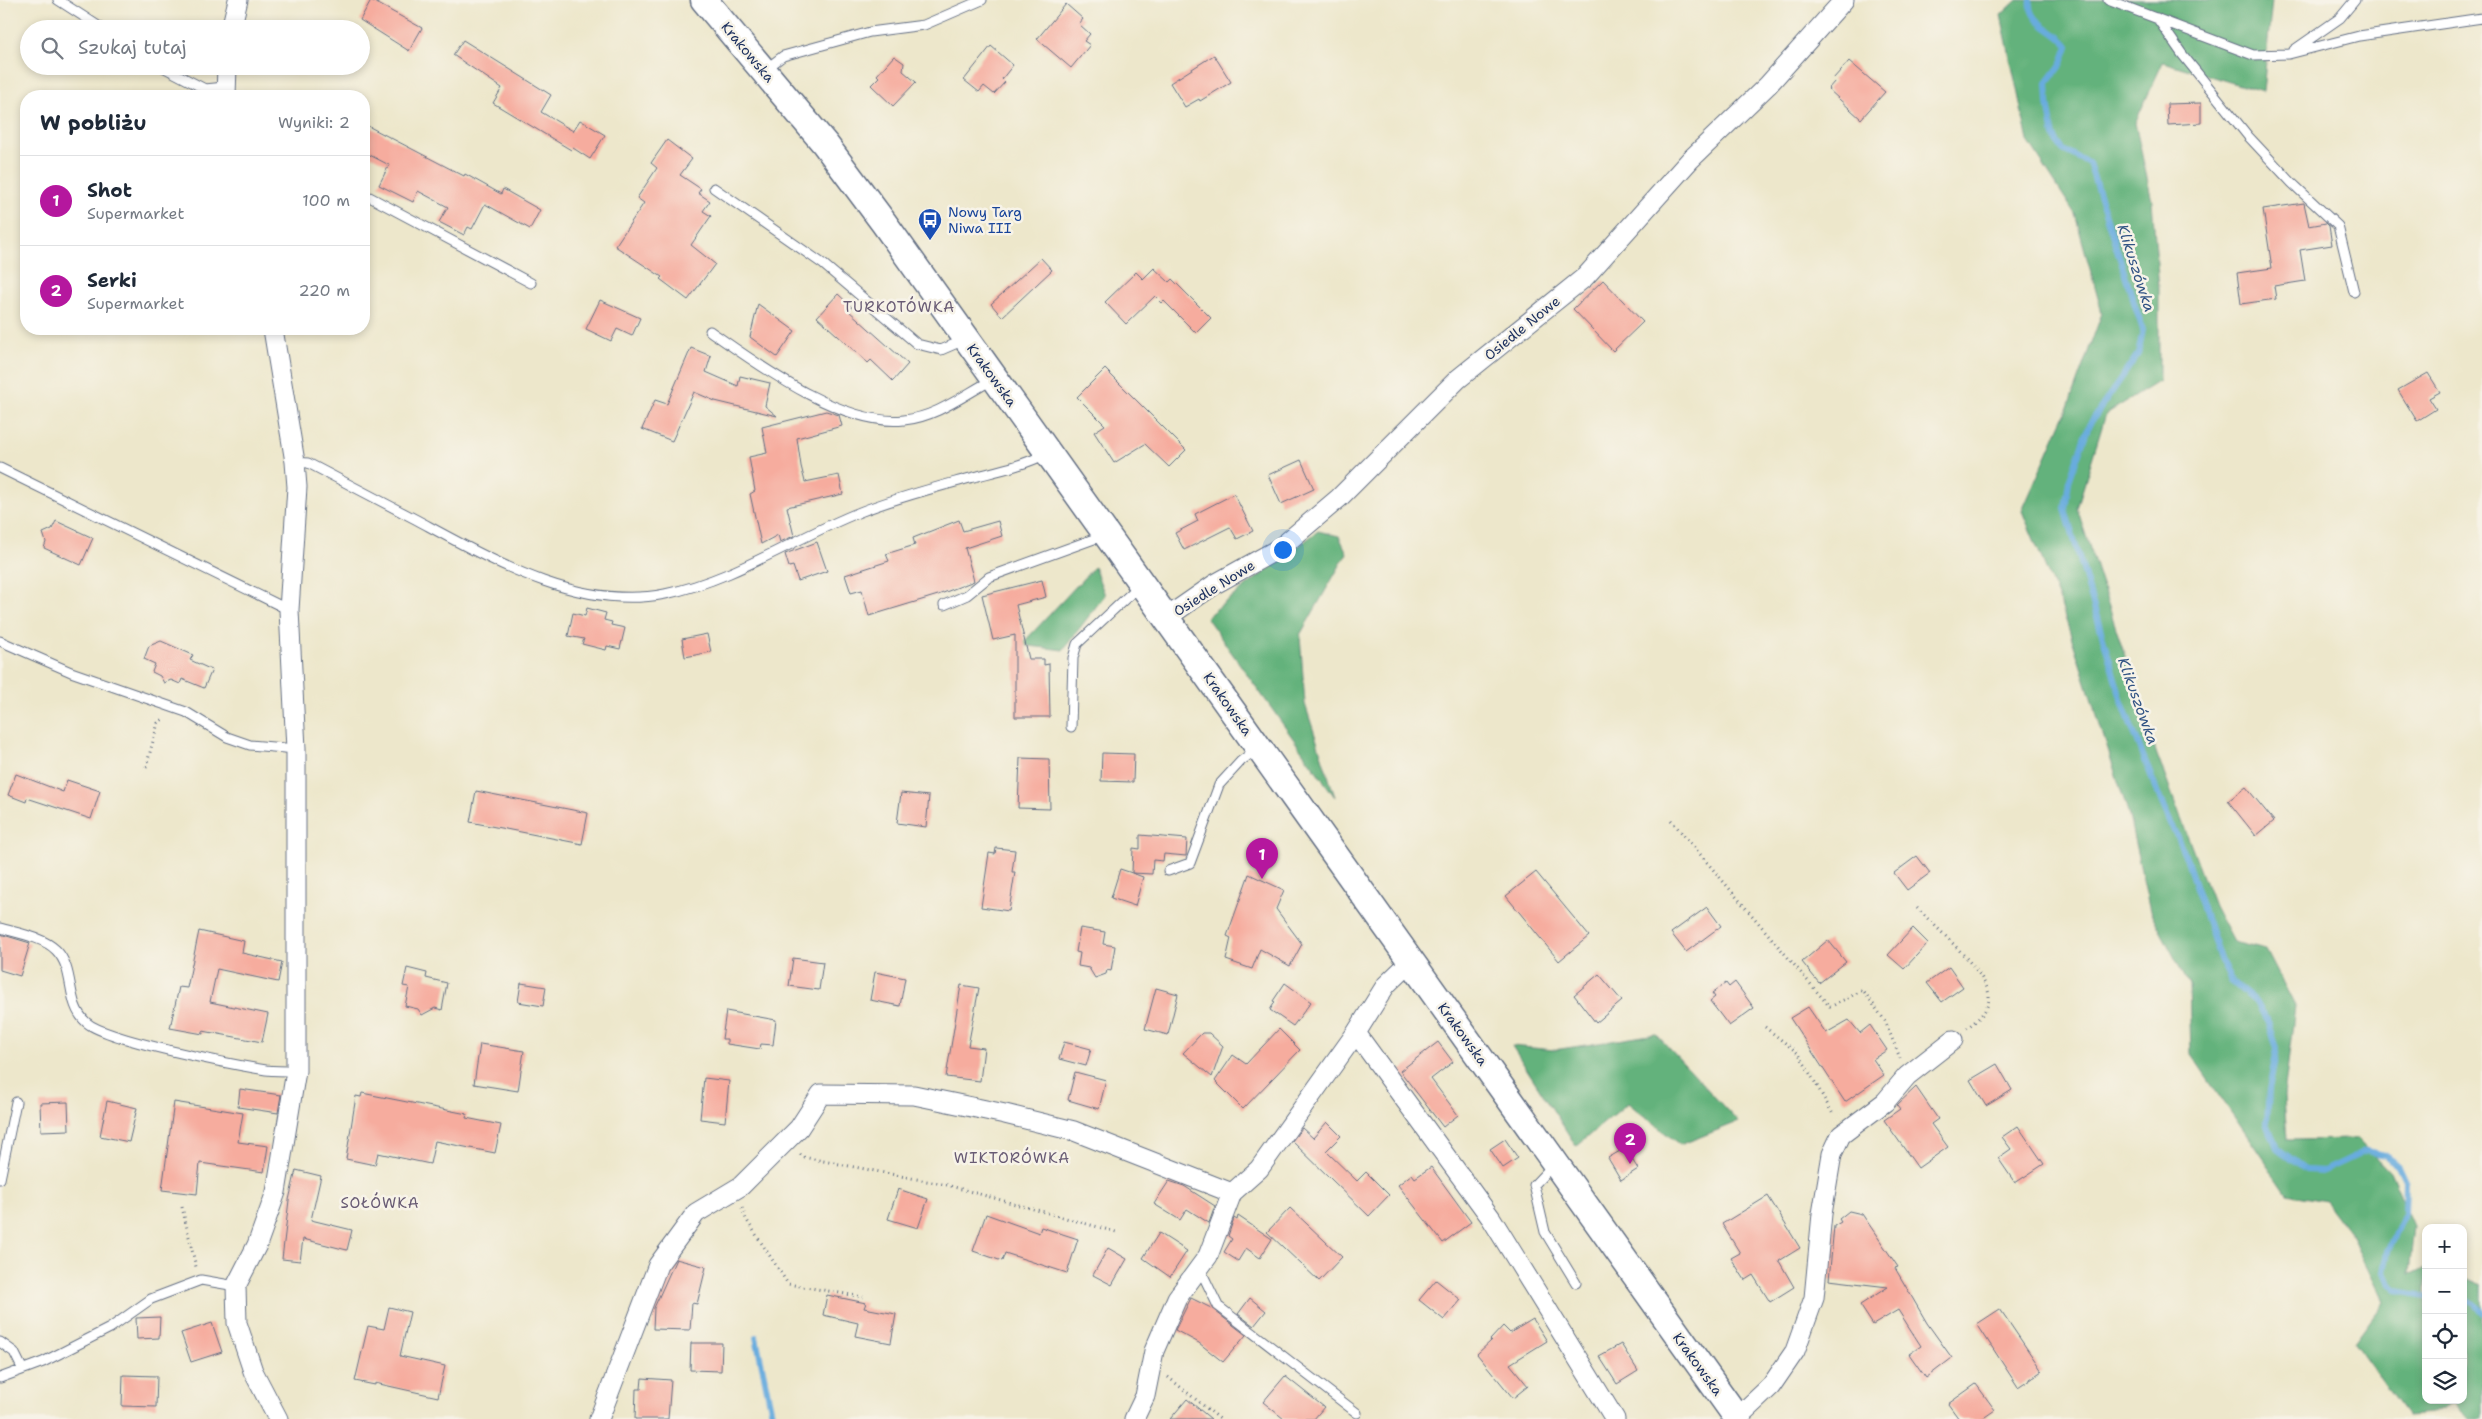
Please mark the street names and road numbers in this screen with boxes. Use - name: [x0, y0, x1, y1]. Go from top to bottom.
- street label: Krakowska: [717, 18, 779, 86]
- street label: Osiedle Nowe: [1480, 292, 1564, 364]
- street label: Krakowska: [963, 340, 1021, 410]
- street label: Osiedle Nowe: [1170, 556, 1258, 620]
- street label: Krakowska: [1200, 669, 1257, 740]
- street label: Krakowska: [1434, 999, 1492, 1069]
- street label: Krakowska: [1669, 1329, 1727, 1399]

